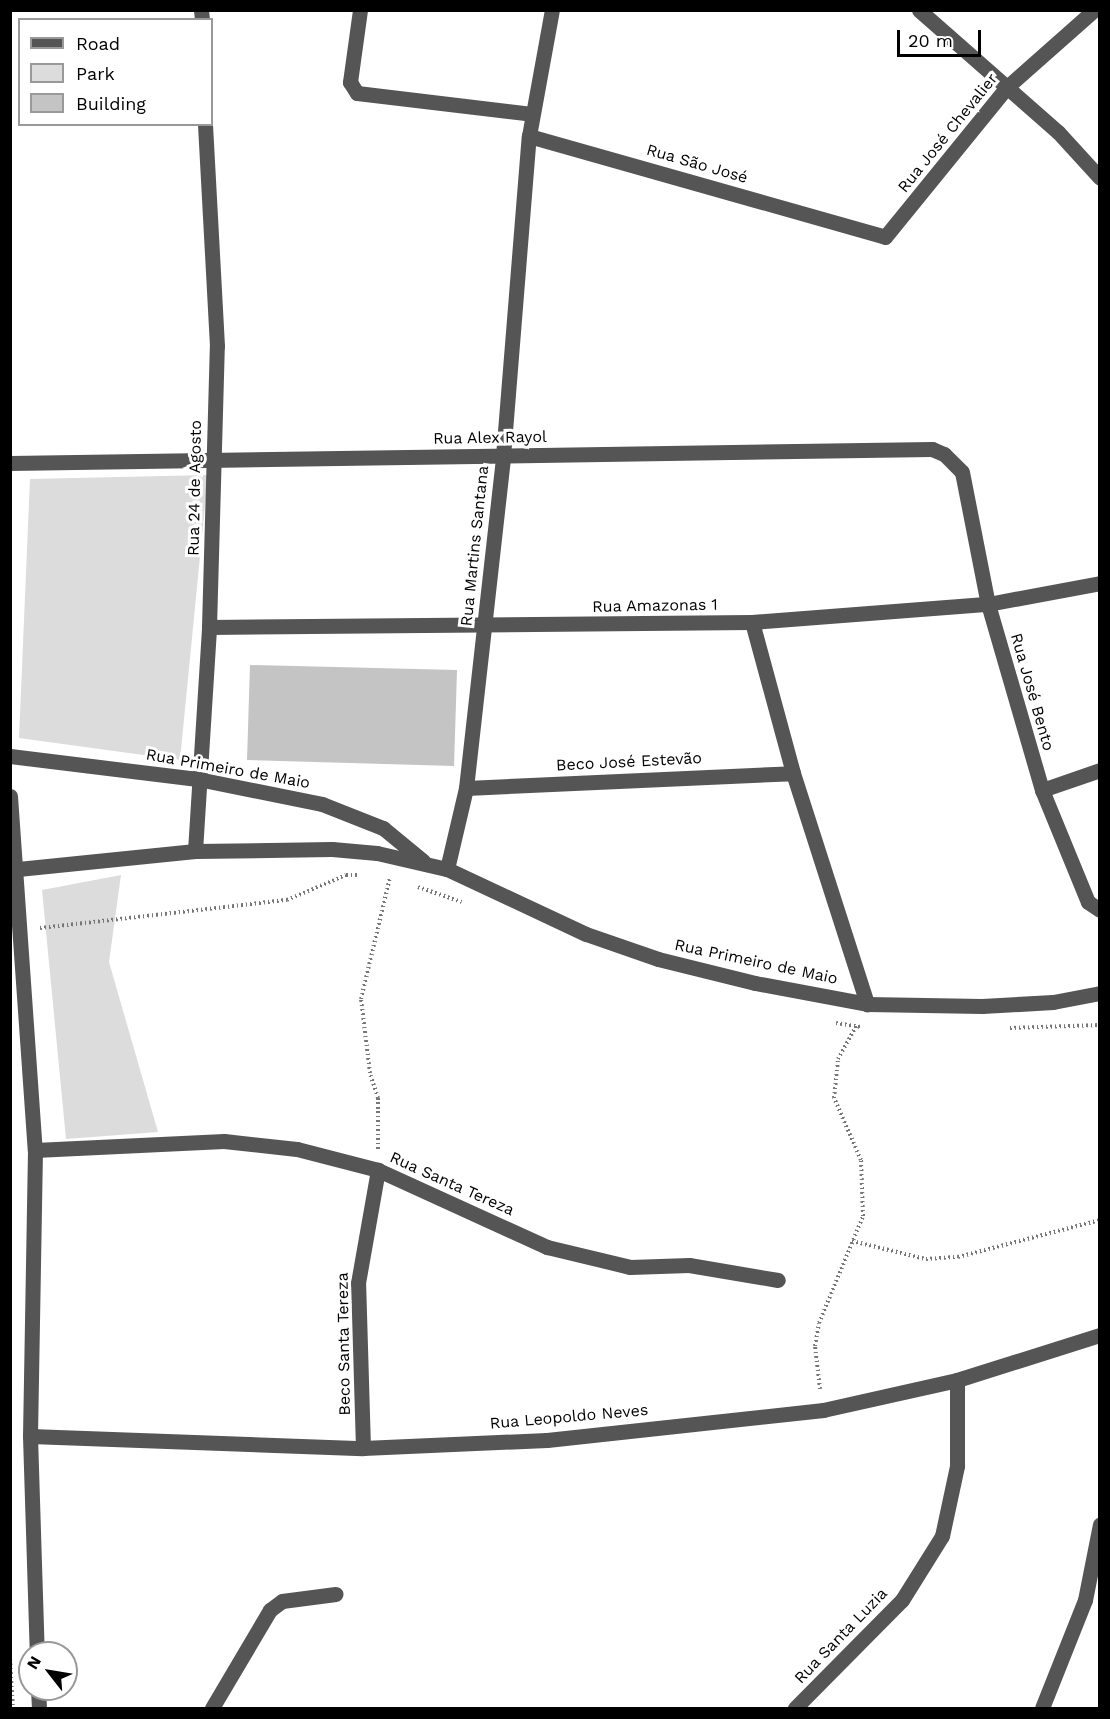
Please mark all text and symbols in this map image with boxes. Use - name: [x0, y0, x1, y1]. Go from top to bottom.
- legend: [18, 18, 213, 126]
- scale bar: [900, 18, 984, 56]
- text: 20 m: [908, 30, 953, 51]
- text: Road: [76, 33, 120, 54]
- text: Park: [76, 63, 115, 84]
- street label: Rua José Chevalier: [894, 69, 1002, 197]
- text: Building: [76, 93, 146, 114]
- street label: Rua São José: [644, 140, 750, 188]
- street label: Rua 24 de Agosto: [184, 419, 206, 557]
- street label: Rua Alex Rayol: [432, 427, 548, 449]
- street label: Rua Martins Santana: [457, 464, 493, 628]
- street label: Rua Amazonas 1: [591, 595, 719, 617]
- street label: Rua José Bento: [1006, 631, 1058, 753]
- street label: Rua Primeiro de Maio: [144, 745, 312, 793]
- street label: Beco José Estevão: [555, 749, 703, 775]
- street label: Rua Primeiro de Maio: [672, 935, 840, 989]
- street label: Rua Santa Tereza: [386, 1148, 518, 1220]
- street label: Beco Santa Tereza: [333, 1272, 355, 1416]
- street label: Rua Leopoldo Neves: [489, 1400, 649, 1434]
- street label: Rua Santa Luzia: [790, 1584, 892, 1688]
- north arrow: [18, 1641, 78, 1701]
- text: N: [23, 1653, 45, 1672]

